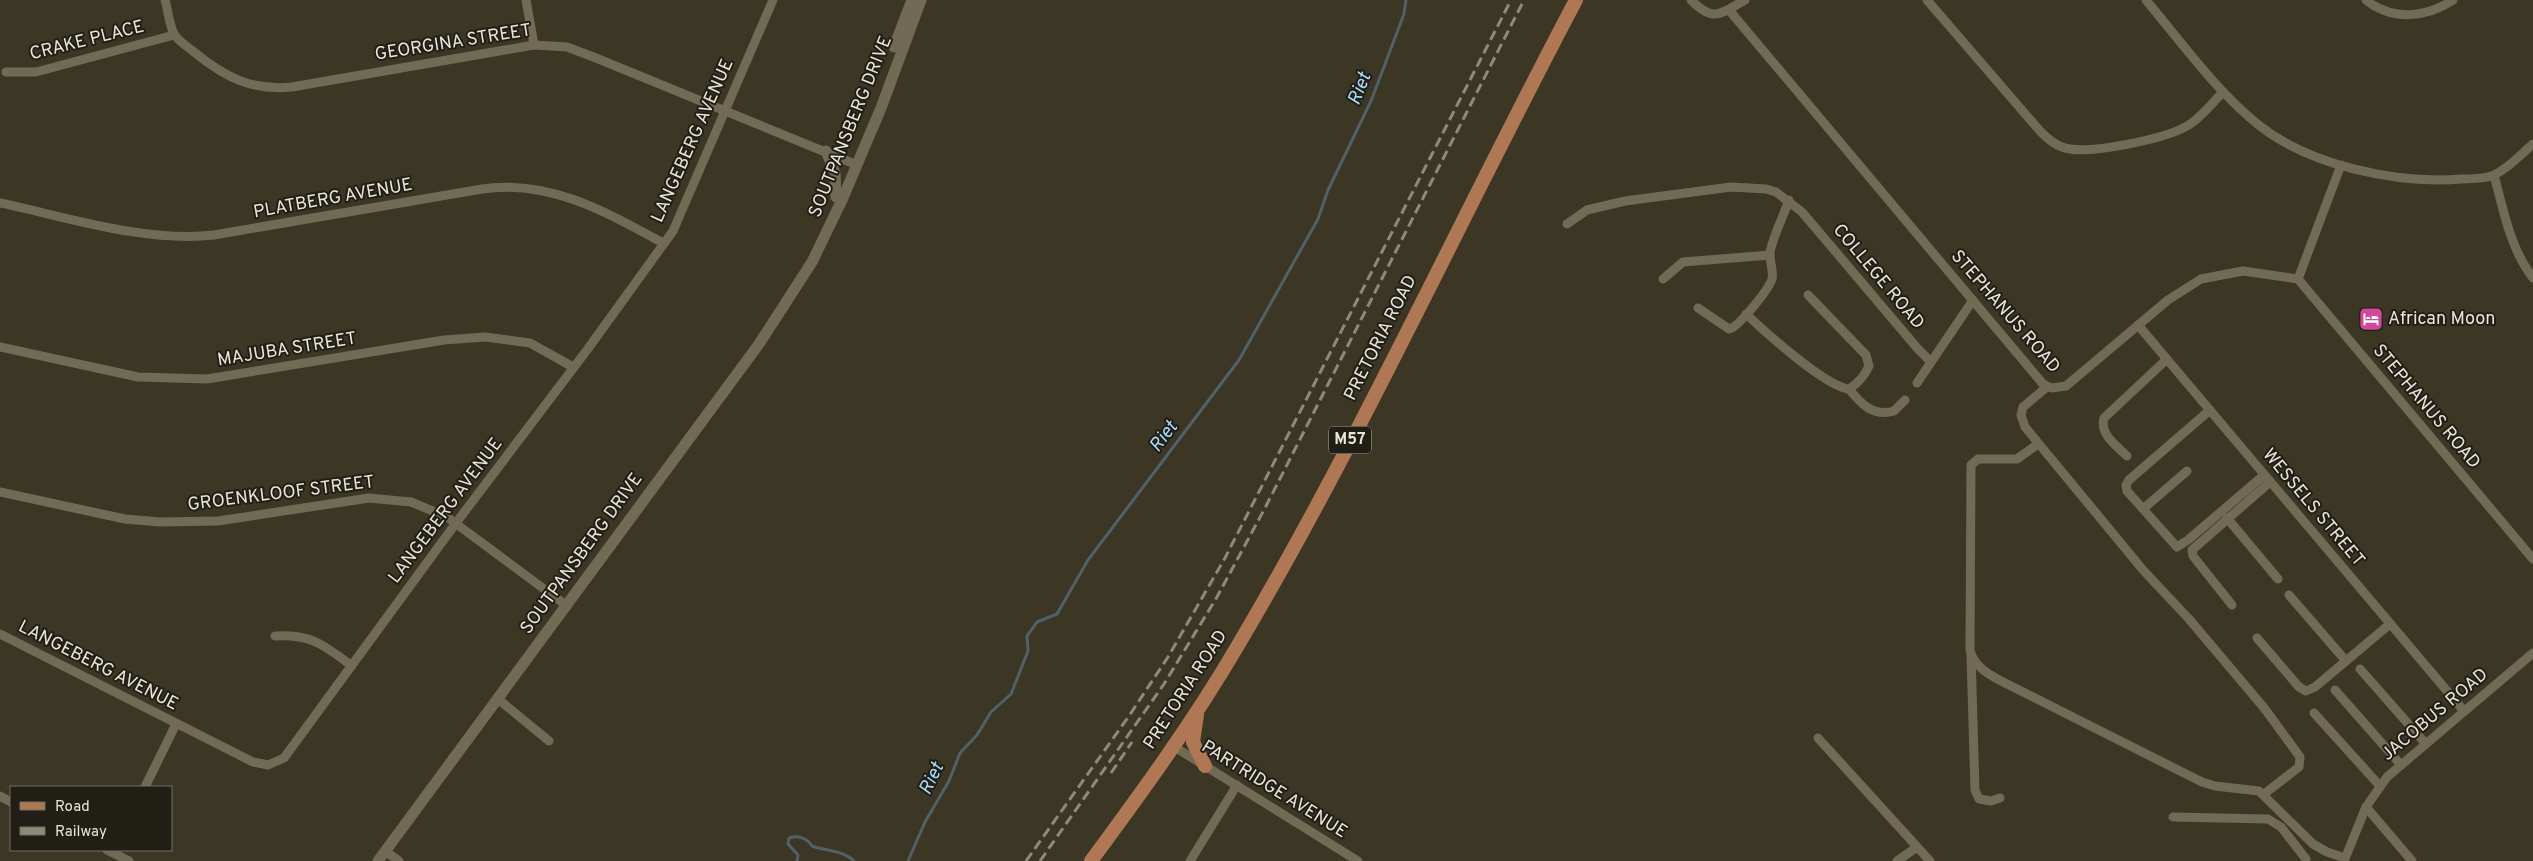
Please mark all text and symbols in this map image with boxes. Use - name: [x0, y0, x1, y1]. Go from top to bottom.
- street label: CRAKE PLACE: [27, 16, 147, 66]
- street label: GEORGINA STREET: [373, 19, 533, 67]
- street label: SOUTPANSBERG DRIVE: [804, 33, 898, 221]
- street label: LANGEBERG AVENUE: [647, 56, 739, 226]
- water label: Riet: [1343, 68, 1378, 109]
- street label: PLATBERG AVENUE: [252, 174, 414, 224]
- street label: COLLEGE ROAD: [1827, 220, 1929, 334]
- street label: STEPHANUS ROAD: [1945, 246, 2065, 378]
- street label: PRETORIA ROAD: [1339, 271, 1423, 405]
- hotel icon: African Moon: [2358, 306, 2384, 332]
- place label: African Moon: [2388, 308, 2495, 331]
- street label: MAJUBA STREET: [216, 328, 358, 372]
- street label: STEPHANUS ROAD: [2367, 340, 2485, 474]
- water label: Riet: [1144, 416, 1184, 457]
- road number: M57: [1329, 426, 1371, 454]
- street label: LANGEBERG AVENUE: [384, 434, 508, 588]
- street label: WESSELS STREET: [2257, 444, 2369, 572]
- street label: SOUTPANSBERG DRIVE: [516, 469, 648, 639]
- street label: GROENKLOOF STREET: [186, 471, 376, 517]
- street label: LANGEBERG AVENUE: [14, 616, 182, 716]
- street label: PRETORIA ROAD: [1139, 626, 1233, 754]
- street label: JACOBUS ROAD: [2377, 664, 2493, 766]
- street label: PARTRIDGE AVENUE: [1197, 736, 1351, 844]
- water label: Riet: [914, 758, 951, 799]
- legend: [10, 786, 172, 851]
- text: Road: [55, 798, 90, 817]
- text: Railway: [55, 823, 107, 842]

